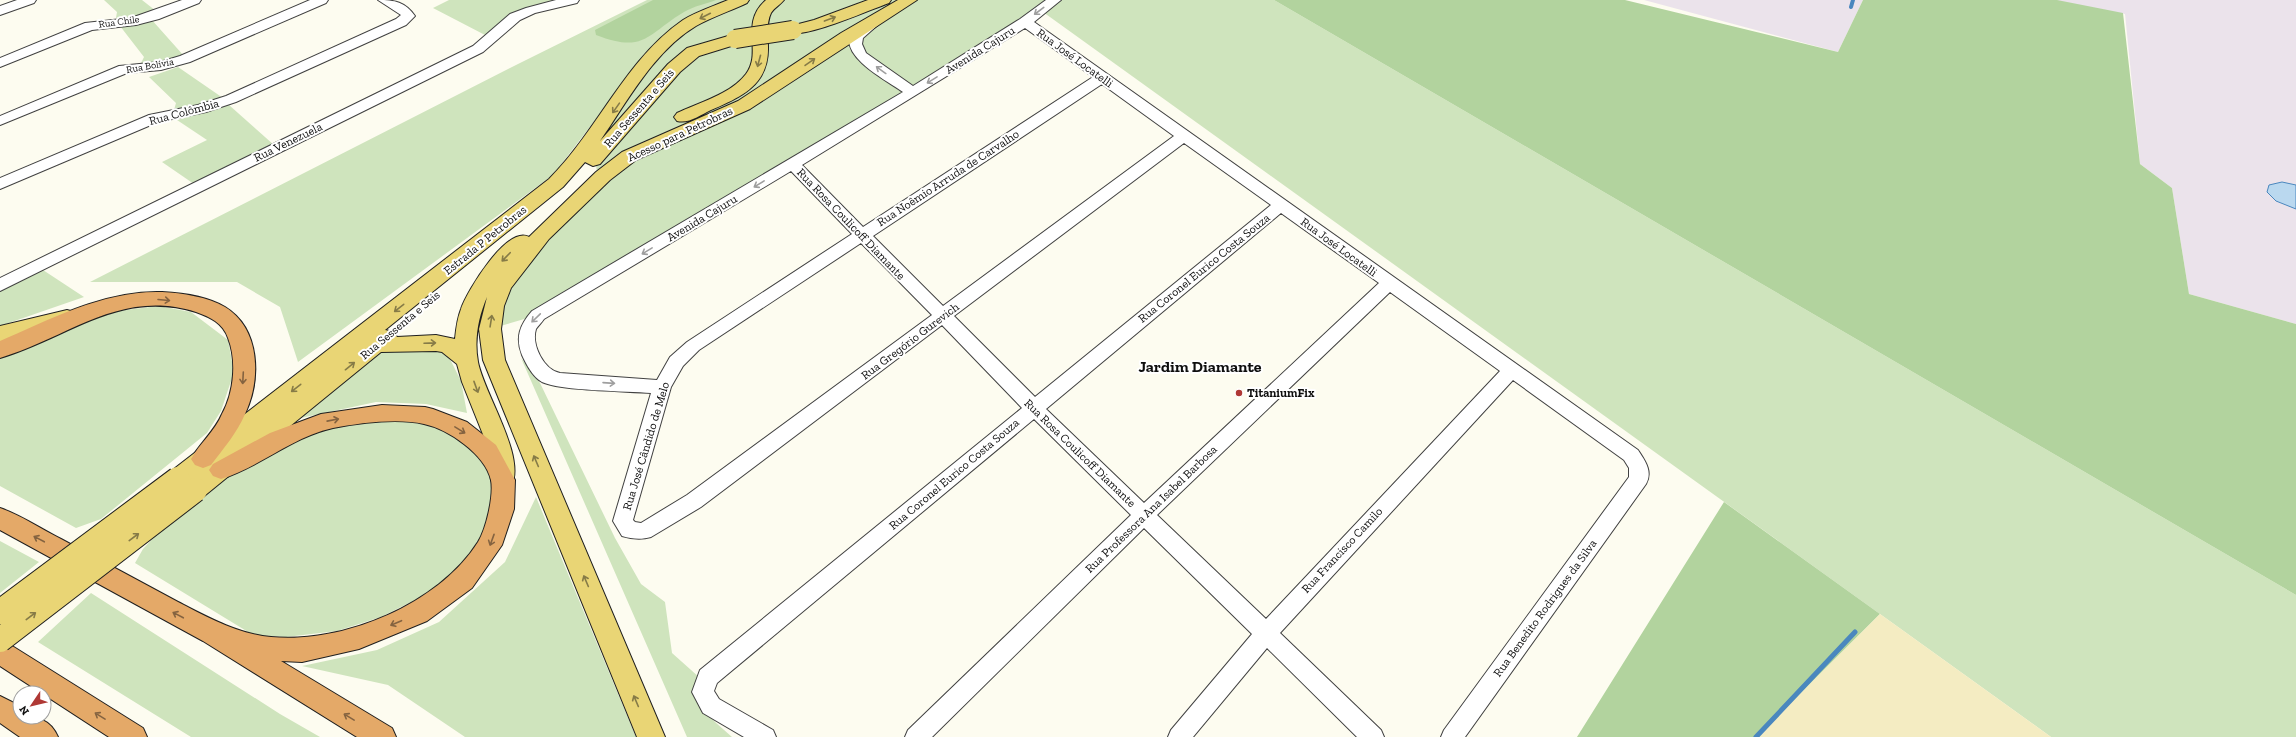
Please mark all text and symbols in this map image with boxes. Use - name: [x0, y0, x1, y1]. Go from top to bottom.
- one-way arrow: [1034, 7, 1045, 15]
- street label: Rua Chile: [98, 13, 140, 31]
- one-way arrow: [699, 13, 711, 20]
- one-way arrow: [824, 15, 837, 22]
- street label: Avenida Cajuru: [943, 23, 1018, 78]
- street label: Rua José Locatelli: [1034, 26, 1117, 91]
- one-way arrow: [755, 54, 762, 67]
- street label: Rua Bolívia: [125, 56, 175, 76]
- one-way arrow: [804, 58, 815, 66]
- street label: Rua Sessenta e Seis: [601, 66, 677, 150]
- one-way arrow: [875, 66, 886, 74]
- one-way arrow: [926, 76, 938, 84]
- street label: Rua Colômbia: [147, 96, 221, 128]
- one-way arrow: [612, 102, 620, 113]
- street label: Acesso para Petrobras: [625, 103, 735, 165]
- street label: Rua Venezuela: [252, 119, 325, 165]
- street label: Rua Noêmio Arruda de Carvalho: [874, 127, 1022, 229]
- street label: Rua Rosa Coulicoff Diamante: [794, 165, 908, 283]
- one-way arrow: [753, 181, 765, 189]
- street label: Avenida Cajuru: [664, 191, 740, 245]
- street label: Estrada P Petrobras: [441, 202, 529, 278]
- street label: Rua Coronel Eurico Costa Souza: [1135, 210, 1273, 326]
- street label: Rua José Locatelli: [1298, 215, 1381, 280]
- one-way arrow: [641, 247, 653, 255]
- one-way arrow: [501, 252, 510, 262]
- street label: Rua Sessenta e Seis: [357, 288, 443, 362]
- one-way arrow: [157, 296, 170, 303]
- street label: Rua Gregório Gurevich: [858, 299, 962, 382]
- one-way arrow: [393, 304, 404, 313]
- one-way arrow: [531, 313, 541, 323]
- one-way arrow: [488, 315, 496, 328]
- one-way arrow: [423, 339, 436, 347]
- district label: Jardim Diamante: [1138, 357, 1262, 376]
- one-way arrow: [344, 362, 355, 371]
- one-way arrow: [240, 371, 247, 384]
- one-way arrow: [602, 380, 615, 387]
- street label: Rua José Cândido de Melo: [620, 380, 672, 512]
- one-way arrow: [473, 381, 481, 393]
- one-way arrow: [291, 384, 302, 393]
- place label: TitaniumFix: [1247, 386, 1315, 400]
- marker: TitaniumFix: [1234, 388, 1244, 398]
- street label: Rua Rosa Coulicoff Diamante: [1021, 396, 1139, 510]
- street label: Rua Coronel Eurico Costa Souza: [886, 415, 1022, 533]
- one-way arrow: [326, 416, 339, 424]
- one-way arrow: [454, 426, 466, 434]
- street label: Rua Professora Ana Isabel Barbosa: [1082, 442, 1220, 576]
- one-way arrow: [532, 456, 539, 468]
- street label: Rua Francisco Camilo: [1299, 504, 1385, 596]
- one-way arrow: [129, 533, 140, 541]
- one-way arrow: [487, 533, 495, 545]
- one-way arrow: [33, 535, 45, 543]
- street label: Rua Benedito Rodrigues da Silva: [1490, 536, 1600, 679]
- one-way arrow: [582, 576, 589, 588]
- one-way arrow: [172, 611, 184, 618]
- one-way arrow: [25, 612, 36, 620]
- one-way arrow: [390, 619, 402, 627]
- north arrow: [12, 685, 52, 725]
- one-way arrow: [632, 695, 639, 707]
- text: N: [16, 703, 32, 718]
- one-way arrow: [95, 712, 106, 720]
- one-way arrow: [343, 712, 355, 720]

